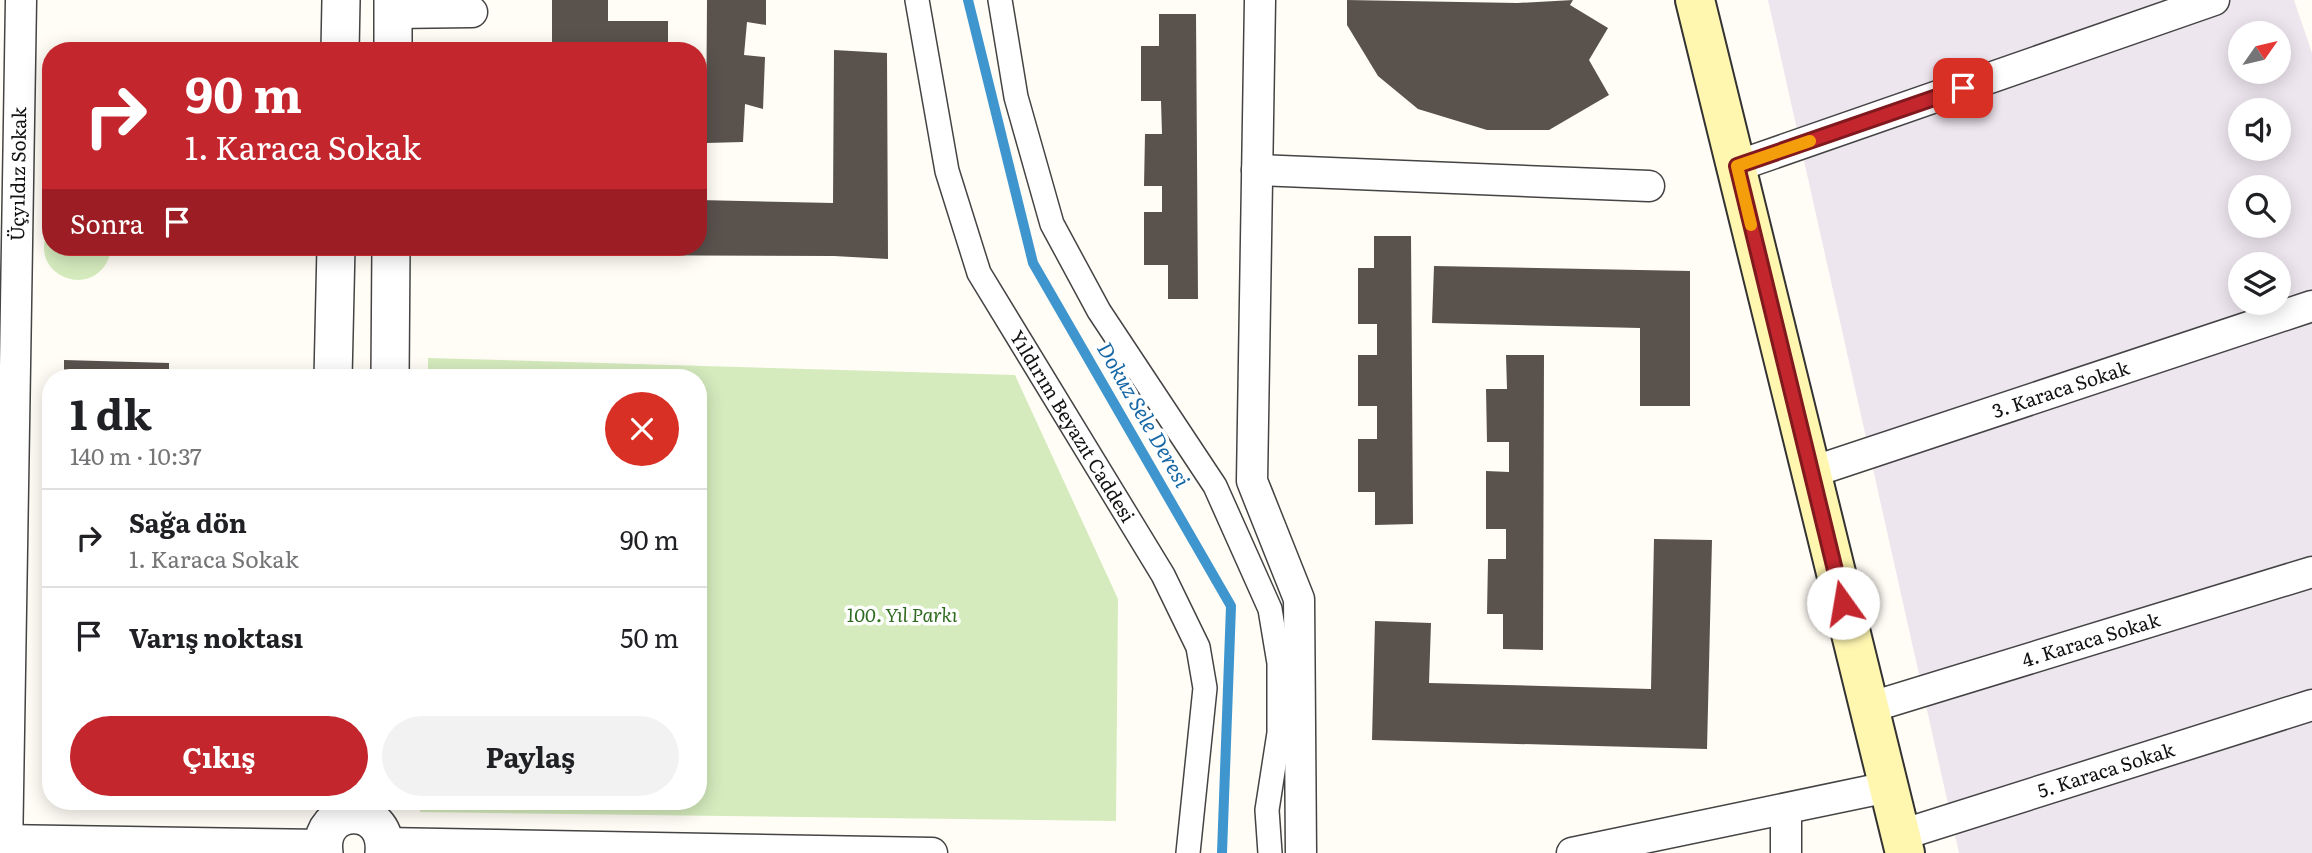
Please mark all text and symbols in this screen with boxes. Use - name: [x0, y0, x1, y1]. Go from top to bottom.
- north arrow: [2228, 21, 2291, 84]
- map controls: [2228, 21, 2291, 315]
- text: 90 m: [185, 55, 302, 128]
- pin: [1933, 58, 1993, 118]
- icon: arrive: [1944, 69, 1982, 107]
- icon: right: [70, 70, 161, 161]
- button: sound: [2228, 98, 2291, 161]
- street label: Üçyıldız Sokak: [2, 106, 32, 241]
- text: 1. Karaca Sokak: [185, 122, 421, 170]
- button: search: [2228, 175, 2291, 238]
- text: Sonra: [70, 203, 144, 242]
- icon: arrive: [158, 203, 196, 241]
- button: layers: [2228, 252, 2291, 315]
- street label: Yıldırım Beyazıt Caddesi: [1004, 324, 1143, 527]
- water label: Dokuz Sele Deresi: [1091, 335, 1200, 493]
- street label: 3. Karaca Sokak: [1988, 353, 2133, 424]
- text: 1 dk: [70, 381, 152, 443]
- button: close: [605, 392, 679, 466]
- text: 140 m · 10:37: [70, 438, 202, 472]
- text: Sağa dön: [129, 502, 247, 541]
- icon: right: [70, 519, 108, 557]
- text: 90 m: [620, 519, 679, 558]
- text: 1. Karaca Sokak: [129, 541, 299, 575]
- position arrow: [1806, 566, 1880, 640]
- park label: 100. Yıl Parkı: [847, 600, 958, 628]
- street label: 4. Karaca Sokak: [2018, 604, 2163, 673]
- icon: arrive: [70, 617, 108, 655]
- text: Varış noktası: [129, 617, 303, 656]
- text: 50 m: [620, 617, 679, 656]
- button: Çıkış: [70, 716, 368, 796]
- button: Paylaş: [382, 716, 679, 796]
- street label: 5. Karaca Sokak: [2034, 734, 2178, 804]

